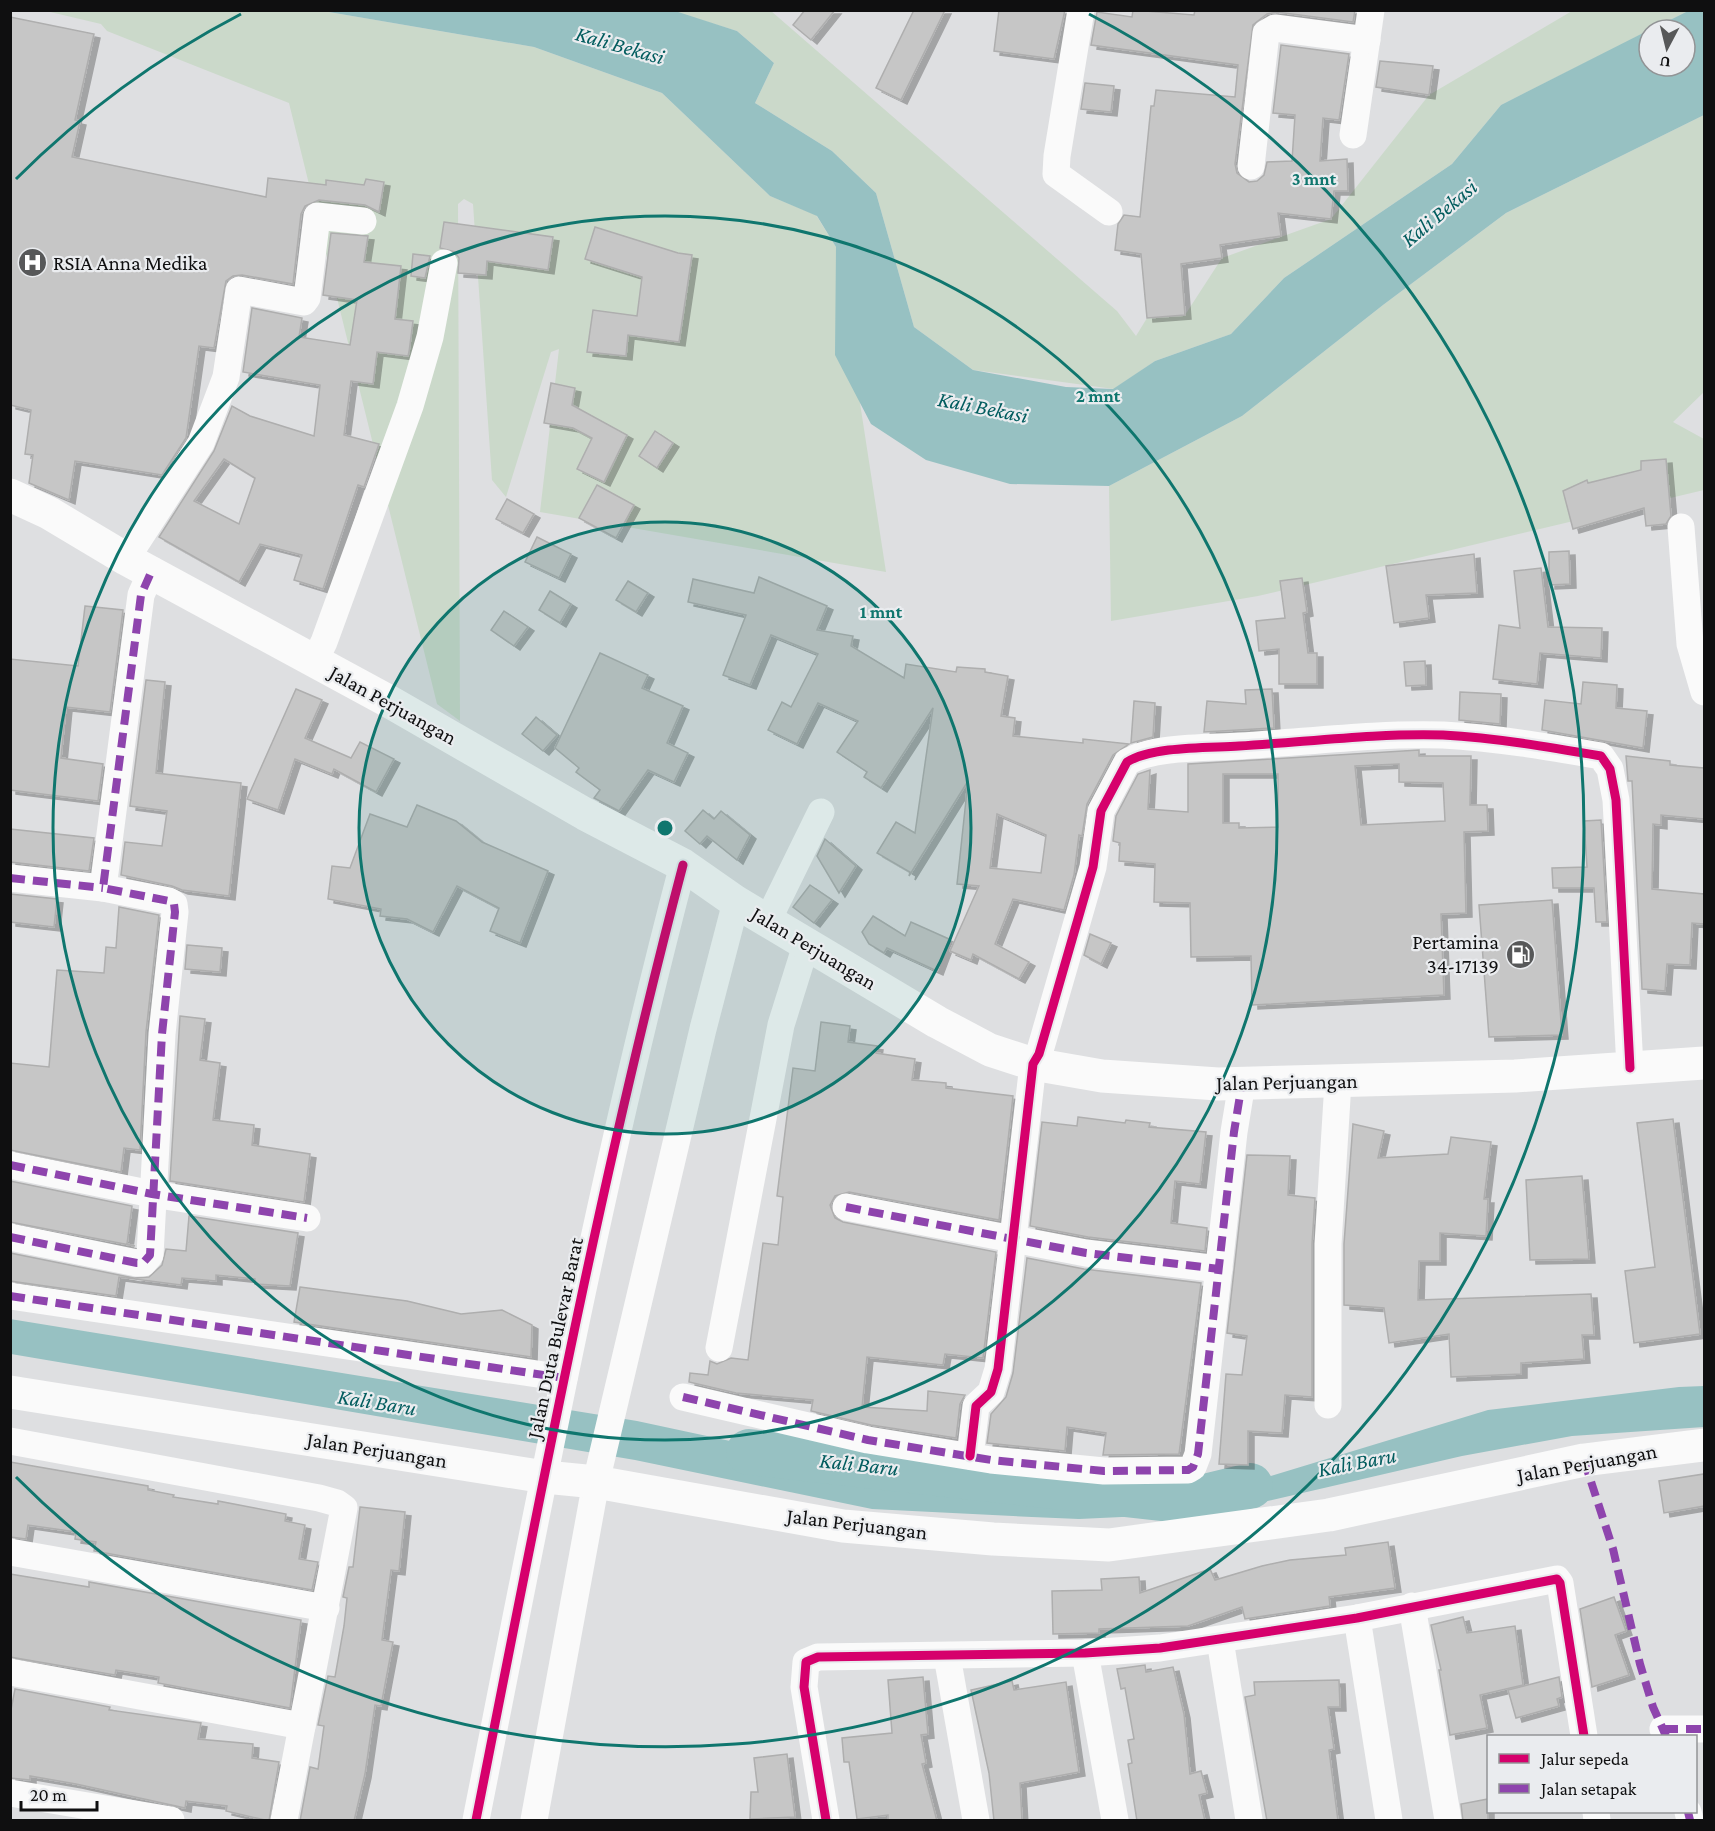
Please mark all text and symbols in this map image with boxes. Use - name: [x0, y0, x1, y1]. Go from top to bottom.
- north arrow: [1637, 18, 1697, 78]
- water label: Kali Bekasi: [573, 20, 667, 70]
- text: U: [1659, 53, 1672, 71]
- text: 3 mnt: [1292, 169, 1337, 189]
- water label: Kali Bekasi: [1396, 174, 1482, 252]
- hospital icon: RSIA Anna Medika: [16, 247, 48, 279]
- place label: RSIA Anna Medika: [53, 251, 208, 275]
- water label: Kali Bekasi: [936, 386, 1030, 428]
- text: 2 mnt: [1076, 386, 1121, 406]
- text: 1 mnt: [860, 602, 903, 622]
- street label: Jalan Perjuangan: [324, 659, 461, 750]
- centre of rings: [655, 818, 675, 838]
- street label: Jalan Perjuangan: [745, 900, 881, 995]
- place label: Pertamina 34-17139: [1412, 930, 1499, 978]
- fuel station icon: Pertamina 34-17139: [1504, 938, 1536, 970]
- street label: Jalan Perjuangan: [1214, 1069, 1358, 1095]
- street label: Jalan Duta Bulevar Barat: [522, 1234, 588, 1443]
- water label: Kali Baru: [336, 1383, 418, 1421]
- street label: Jalan Perjuangan: [303, 1427, 449, 1473]
- street label: Jalan Perjuangan: [1513, 1439, 1659, 1487]
- water label: Kali Baru: [1316, 1442, 1398, 1482]
- water label: Kali Baru: [818, 1447, 900, 1481]
- street label: Jalan Perjuangan: [783, 1503, 929, 1545]
- legend: [1487, 1735, 1697, 1813]
- text: Jalur sepeda: [1539, 1749, 1629, 1769]
- scale bar: [21, 1774, 98, 1812]
- text: Jalan setapak: [1539, 1779, 1637, 1799]
- text: 20 m: [30, 1785, 67, 1805]

